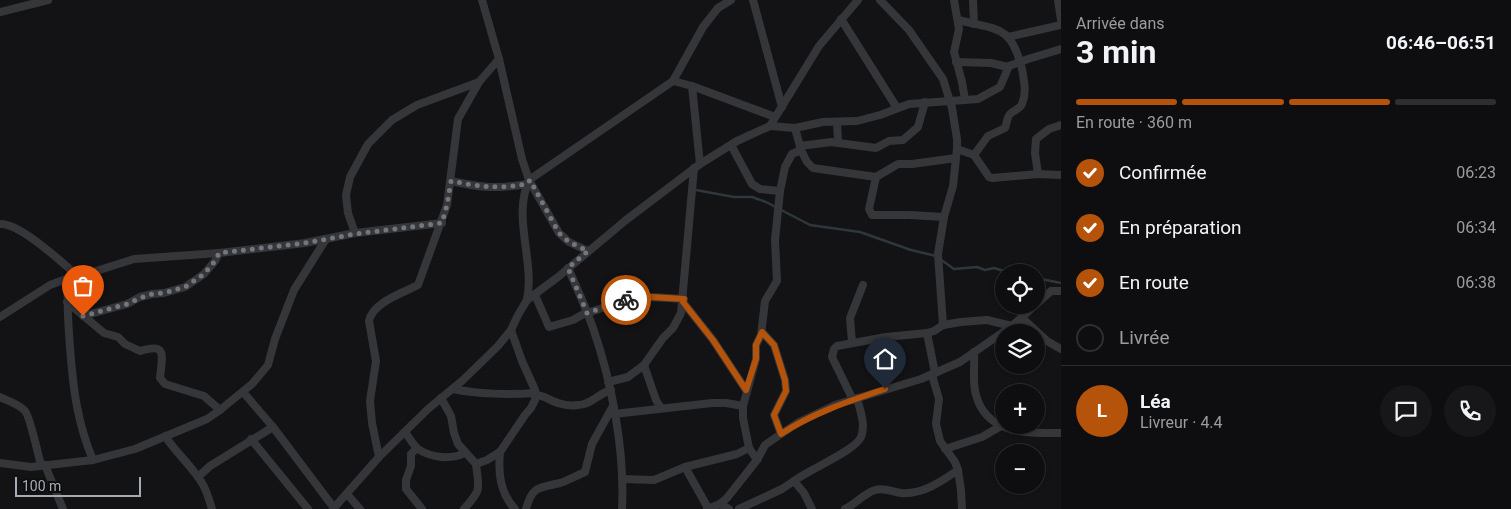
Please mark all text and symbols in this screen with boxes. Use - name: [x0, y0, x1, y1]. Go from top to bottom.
- text: Arrivée dans: [1076, 14, 1165, 33]
- text: 06:46–06:51: [1386, 31, 1496, 54]
- text: 3 min: [1076, 33, 1156, 71]
- text: En route · 360 m: [1076, 113, 1192, 132]
- icon: check: [1076, 159, 1104, 187]
- text: Confirmée: [1119, 161, 1206, 184]
- text: 06:23: [1456, 163, 1496, 182]
- icon: check: [1076, 214, 1104, 242]
- text: En préparation: [1119, 216, 1242, 239]
- text: 06:34: [1456, 218, 1496, 237]
- map controls: [995, 264, 1045, 494]
- button: locate: [995, 264, 1045, 314]
- pin: [62, 265, 104, 316]
- icon: check: [1076, 269, 1104, 297]
- text: En route: [1119, 271, 1189, 294]
- icon: bag: [69, 272, 97, 300]
- text: 06:38: [1456, 273, 1496, 292]
- courier: [601, 275, 651, 325]
- icon: bike: [612, 286, 640, 314]
- button: layers: [995, 324, 1045, 374]
- text: Livrée: [1119, 326, 1169, 349]
- pin: [864, 338, 906, 389]
- icon: home: [871, 345, 899, 373]
- button: +: [995, 384, 1045, 434]
- button: chat: [1380, 385, 1432, 437]
- button: phone: [1444, 385, 1496, 437]
- text: Léa: [1140, 390, 1171, 413]
- text: L: [1097, 399, 1107, 422]
- text: Livreur · 4.4: [1140, 413, 1223, 432]
- button: −: [995, 444, 1045, 494]
- scale bar: [15, 474, 141, 497]
- text: 100 m: [22, 478, 61, 494]

